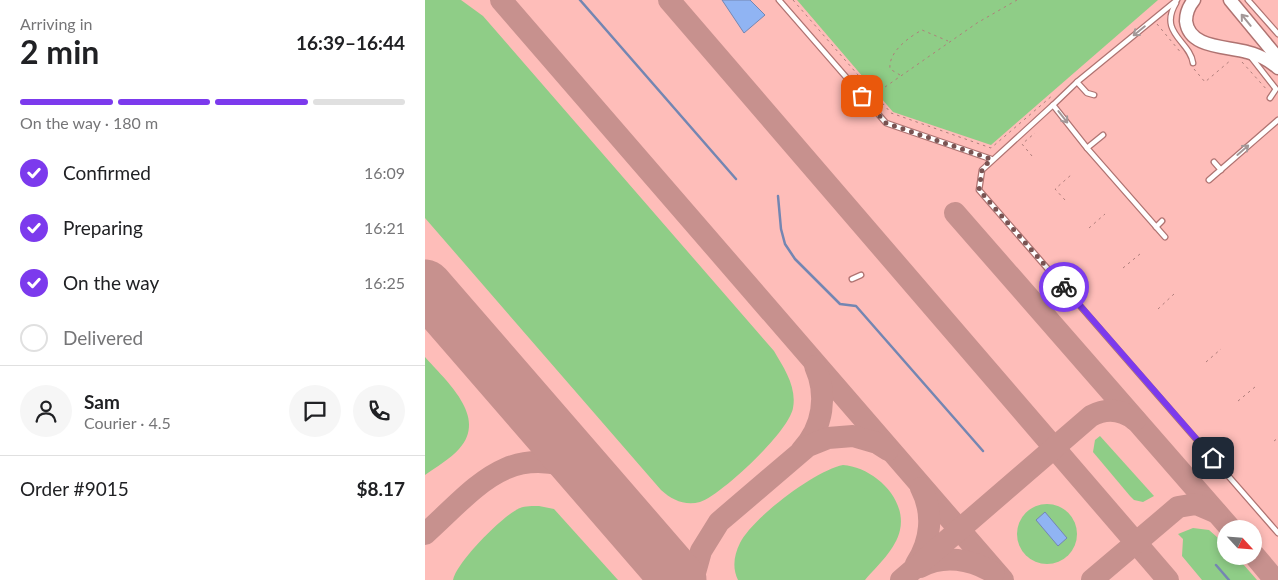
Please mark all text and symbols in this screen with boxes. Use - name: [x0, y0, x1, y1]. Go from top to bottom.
- text: Arriving in: [20, 14, 93, 33]
- one-way arrow: [1241, 14, 1252, 27]
- one-way arrow: [1133, 25, 1146, 36]
- text: 16:39–16:44: [296, 31, 405, 54]
- text: 2 min: [20, 32, 99, 71]
- pin: [841, 75, 883, 117]
- icon: bag: [848, 82, 876, 110]
- one-way arrow: [1057, 110, 1068, 123]
- text: On the way · 180 m: [20, 113, 158, 132]
- one-way arrow: [1237, 144, 1250, 156]
- icon: check: [20, 159, 48, 187]
- text: Confirmed: [63, 161, 151, 184]
- text: 16:09: [364, 163, 405, 182]
- icon: check: [20, 214, 48, 242]
- text: Preparing: [63, 216, 143, 239]
- text: 16:21: [364, 218, 405, 237]
- courier: [1039, 262, 1089, 312]
- icon: check: [20, 269, 48, 297]
- text: On the way: [63, 271, 159, 294]
- text: 16:25: [364, 273, 405, 292]
- icon: bike: [1050, 273, 1078, 301]
- text: Delivered: [63, 326, 143, 349]
- button: person: [20, 385, 72, 437]
- button: chat: [289, 385, 341, 437]
- button: phone: [353, 385, 405, 437]
- text: Sam: [84, 390, 120, 413]
- text: Courier · 4.5: [84, 413, 171, 432]
- pin: [1192, 437, 1234, 479]
- icon: home: [1199, 444, 1227, 472]
- text: Order #9015: [20, 477, 129, 500]
- text: $8.17: [356, 477, 405, 500]
- north arrow: [1217, 520, 1263, 565]
- map controls: [1217, 520, 1262, 565]

